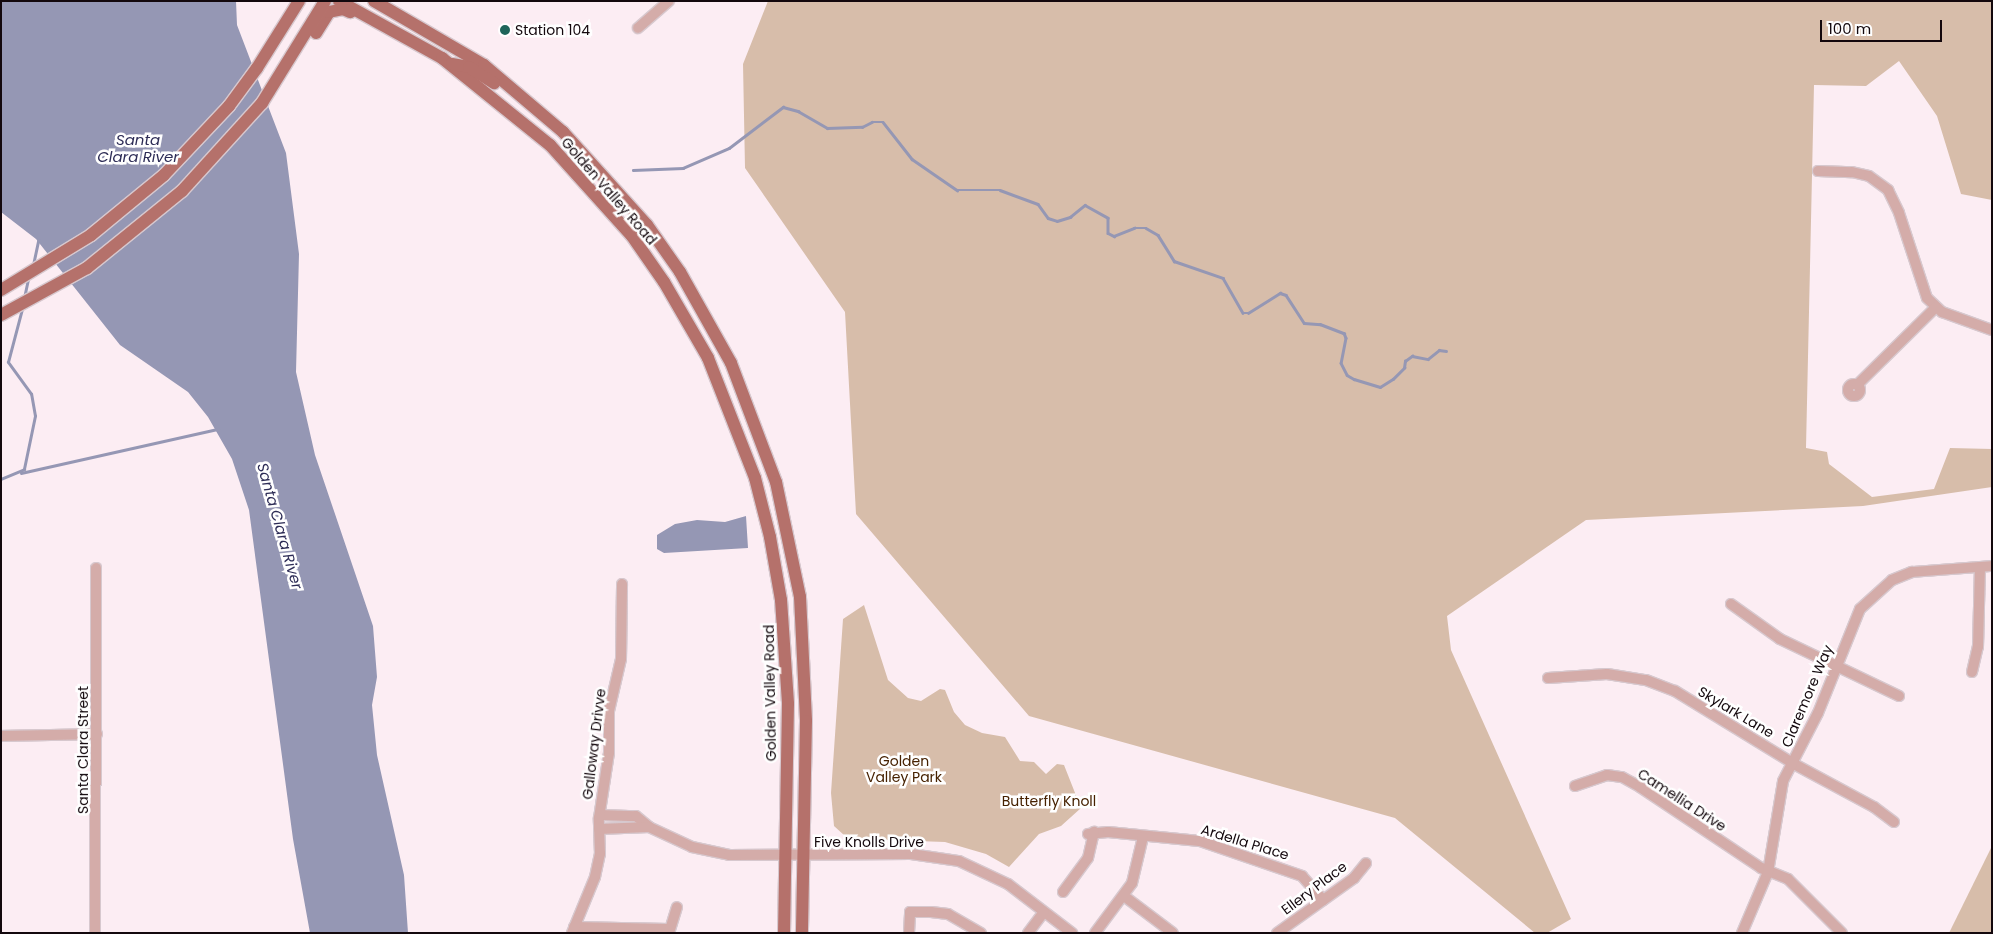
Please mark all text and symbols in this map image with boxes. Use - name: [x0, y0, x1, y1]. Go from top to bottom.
- scale bar: [1823, 10, 1946, 42]
- text: 100 m: [1828, 18, 1871, 39]
- place label: Station 104: [515, 22, 590, 38]
- marker: Station 104: [499, 24, 511, 36]
- water label: Santa Clara River: [97, 130, 179, 165]
- street label: Golden Valley Road: [558, 134, 660, 248]
- water label: Santa Clara River: [253, 461, 307, 591]
- street label: Golden Valley Road: [760, 625, 780, 761]
- street label: Claremore Way: [1778, 642, 1836, 750]
- street label: Skylark Lane: [1695, 683, 1777, 741]
- street label: Santa Clara Street: [75, 686, 91, 814]
- street label: Galloway Drivve: [579, 688, 609, 800]
- park label: Golden Valley Park: [866, 753, 942, 786]
- street label: Camellia Drive: [1635, 765, 1729, 835]
- park label: Butterfly Knoll: [1002, 793, 1096, 809]
- street label: Ardella Place: [1199, 821, 1291, 863]
- street label: Five Knolls Drive: [814, 834, 924, 850]
- street label: Ellery Place: [1278, 858, 1350, 918]

